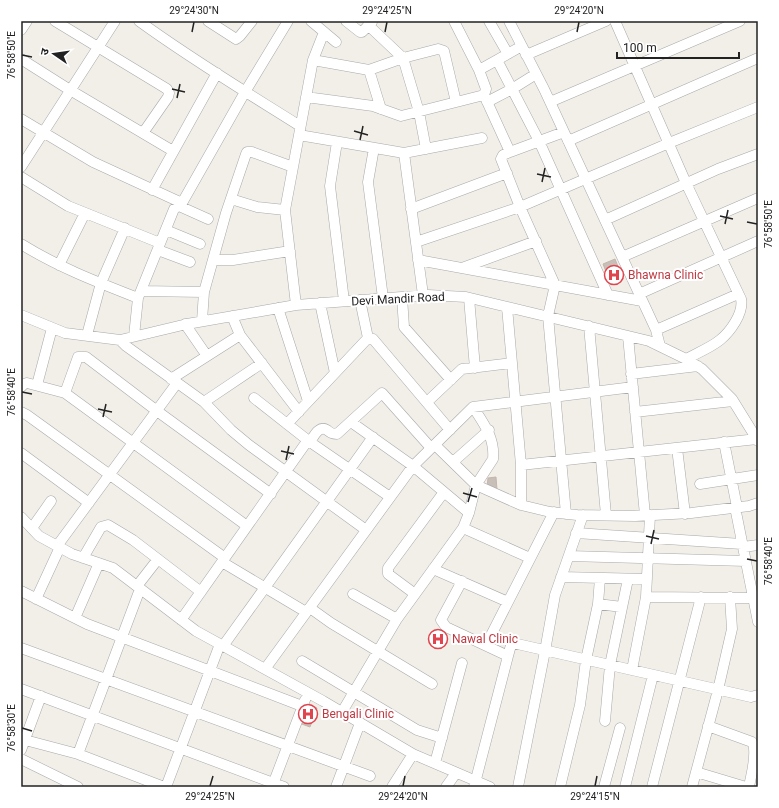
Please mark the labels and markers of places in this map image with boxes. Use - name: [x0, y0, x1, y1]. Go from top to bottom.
- hospital icon: Bhawna Clinic: [603, 264, 625, 286]
- place label: Bhawna Clinic: [628, 268, 703, 282]
- hospital icon: Nawal Clinic: [427, 628, 449, 650]
- place label: Nawal Clinic: [452, 632, 518, 646]
- hospital icon: Bengali Clinic: [297, 703, 319, 725]
- place label: Bengali Clinic: [322, 707, 394, 721]

